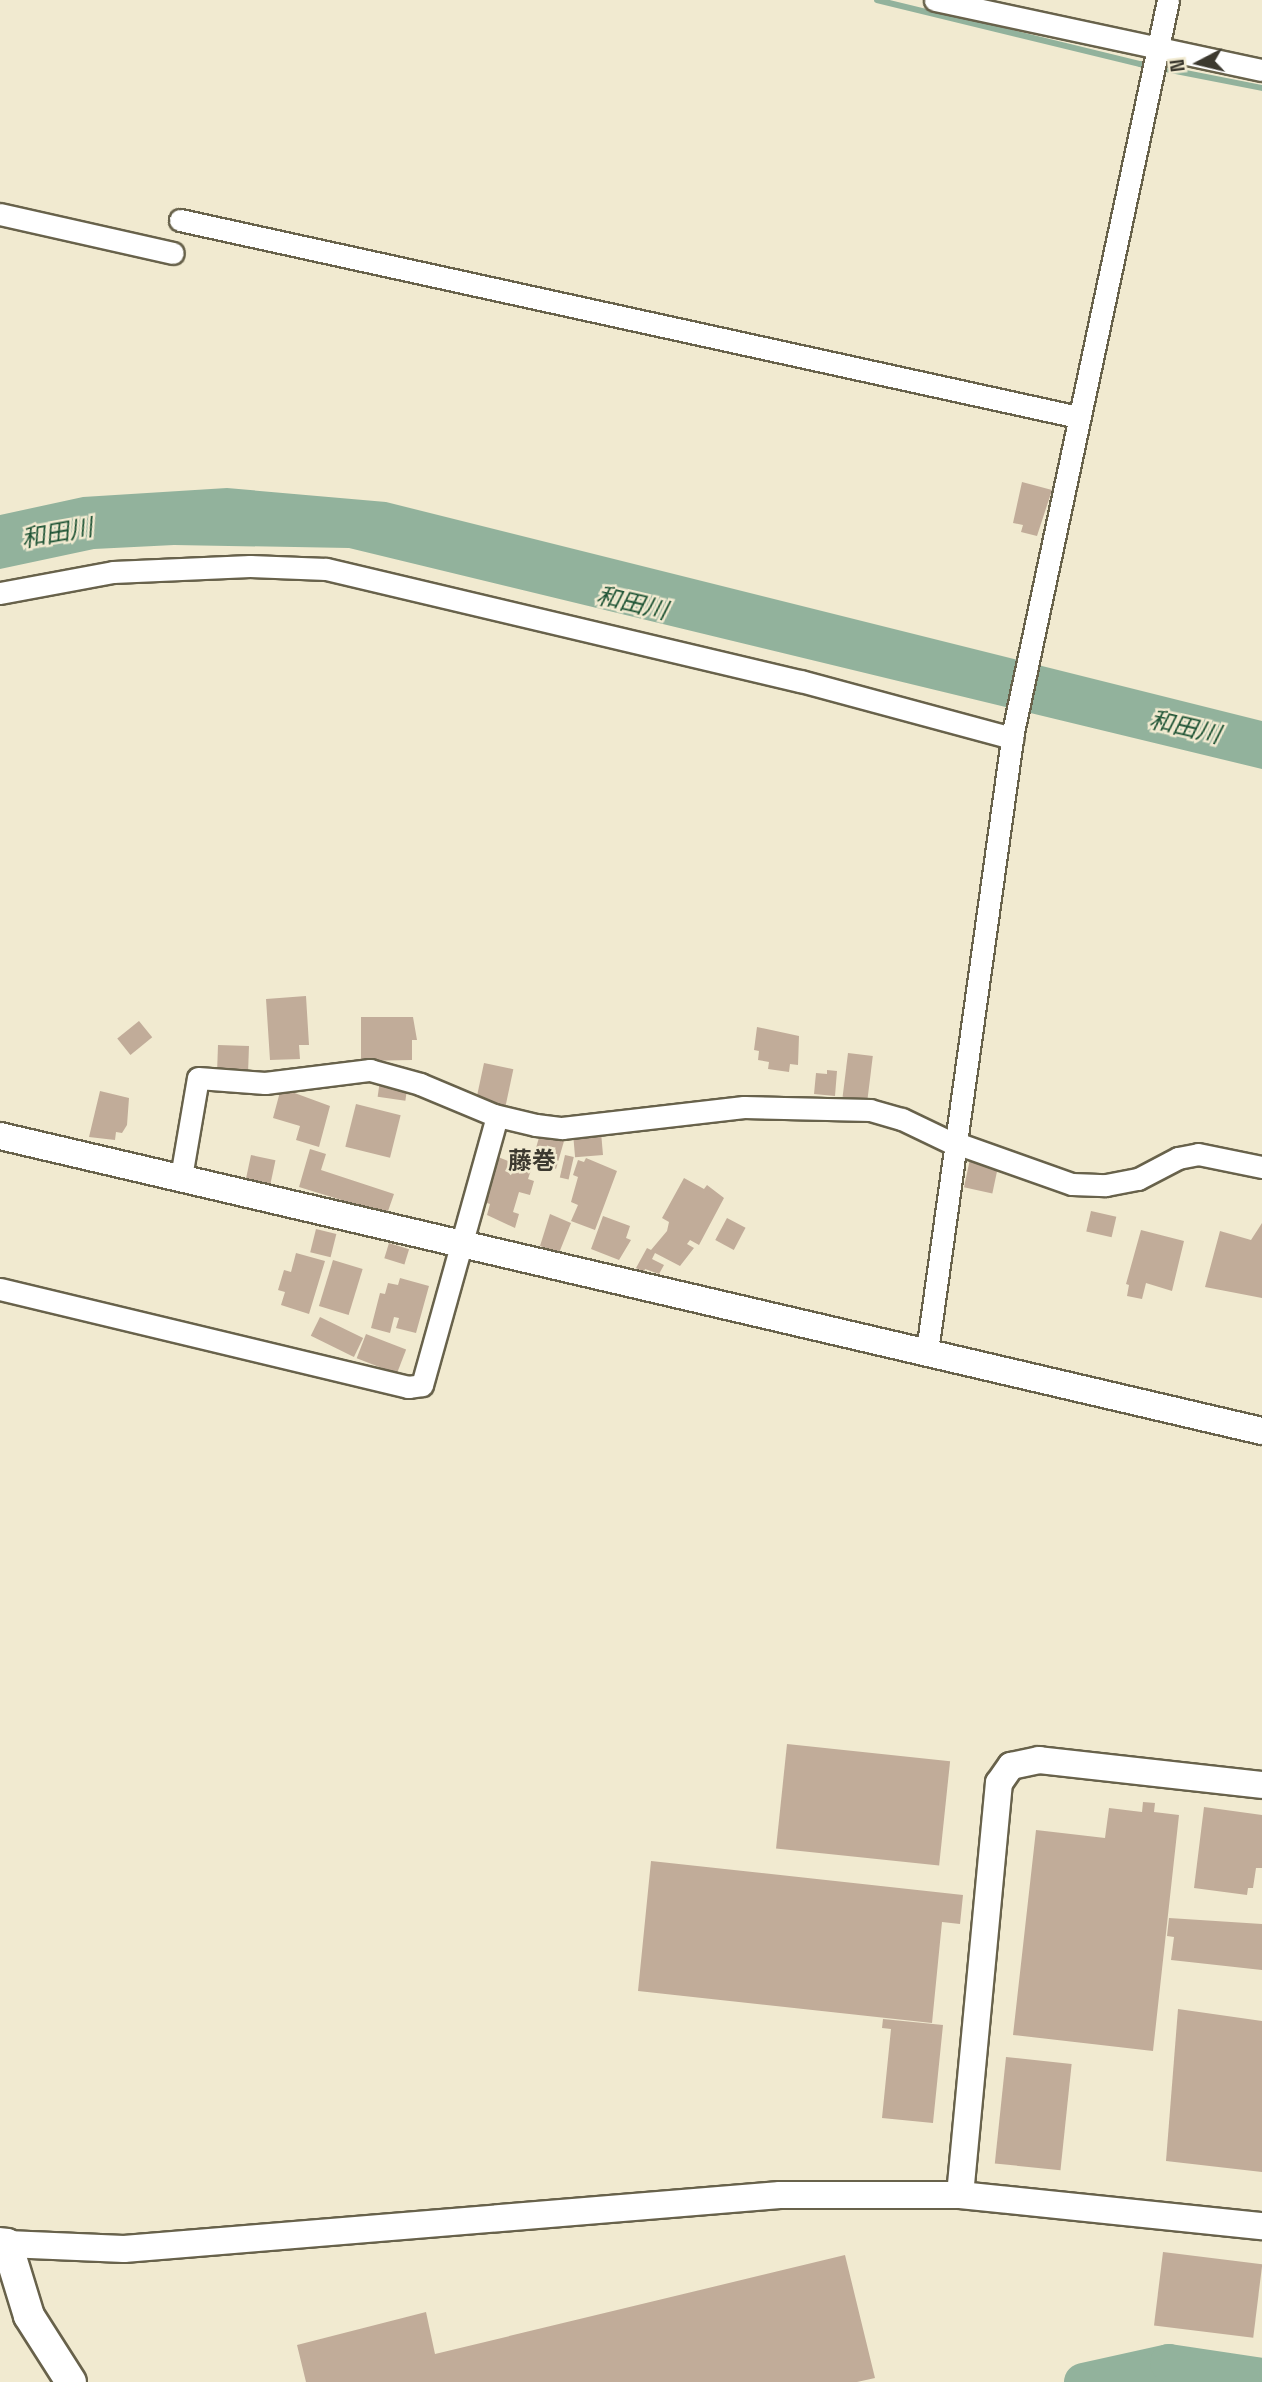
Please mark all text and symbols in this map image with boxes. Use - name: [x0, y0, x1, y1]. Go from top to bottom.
- north arrow: [1164, 28, 1234, 98]
- text: N: [1164, 58, 1191, 73]
- water label: 和田川: [19, 513, 95, 553]
- water label: 和田川: [594, 581, 670, 625]
- water label: 和田川: [1147, 705, 1223, 749]
- district label: 藤巻: [508, 1147, 556, 1175]

